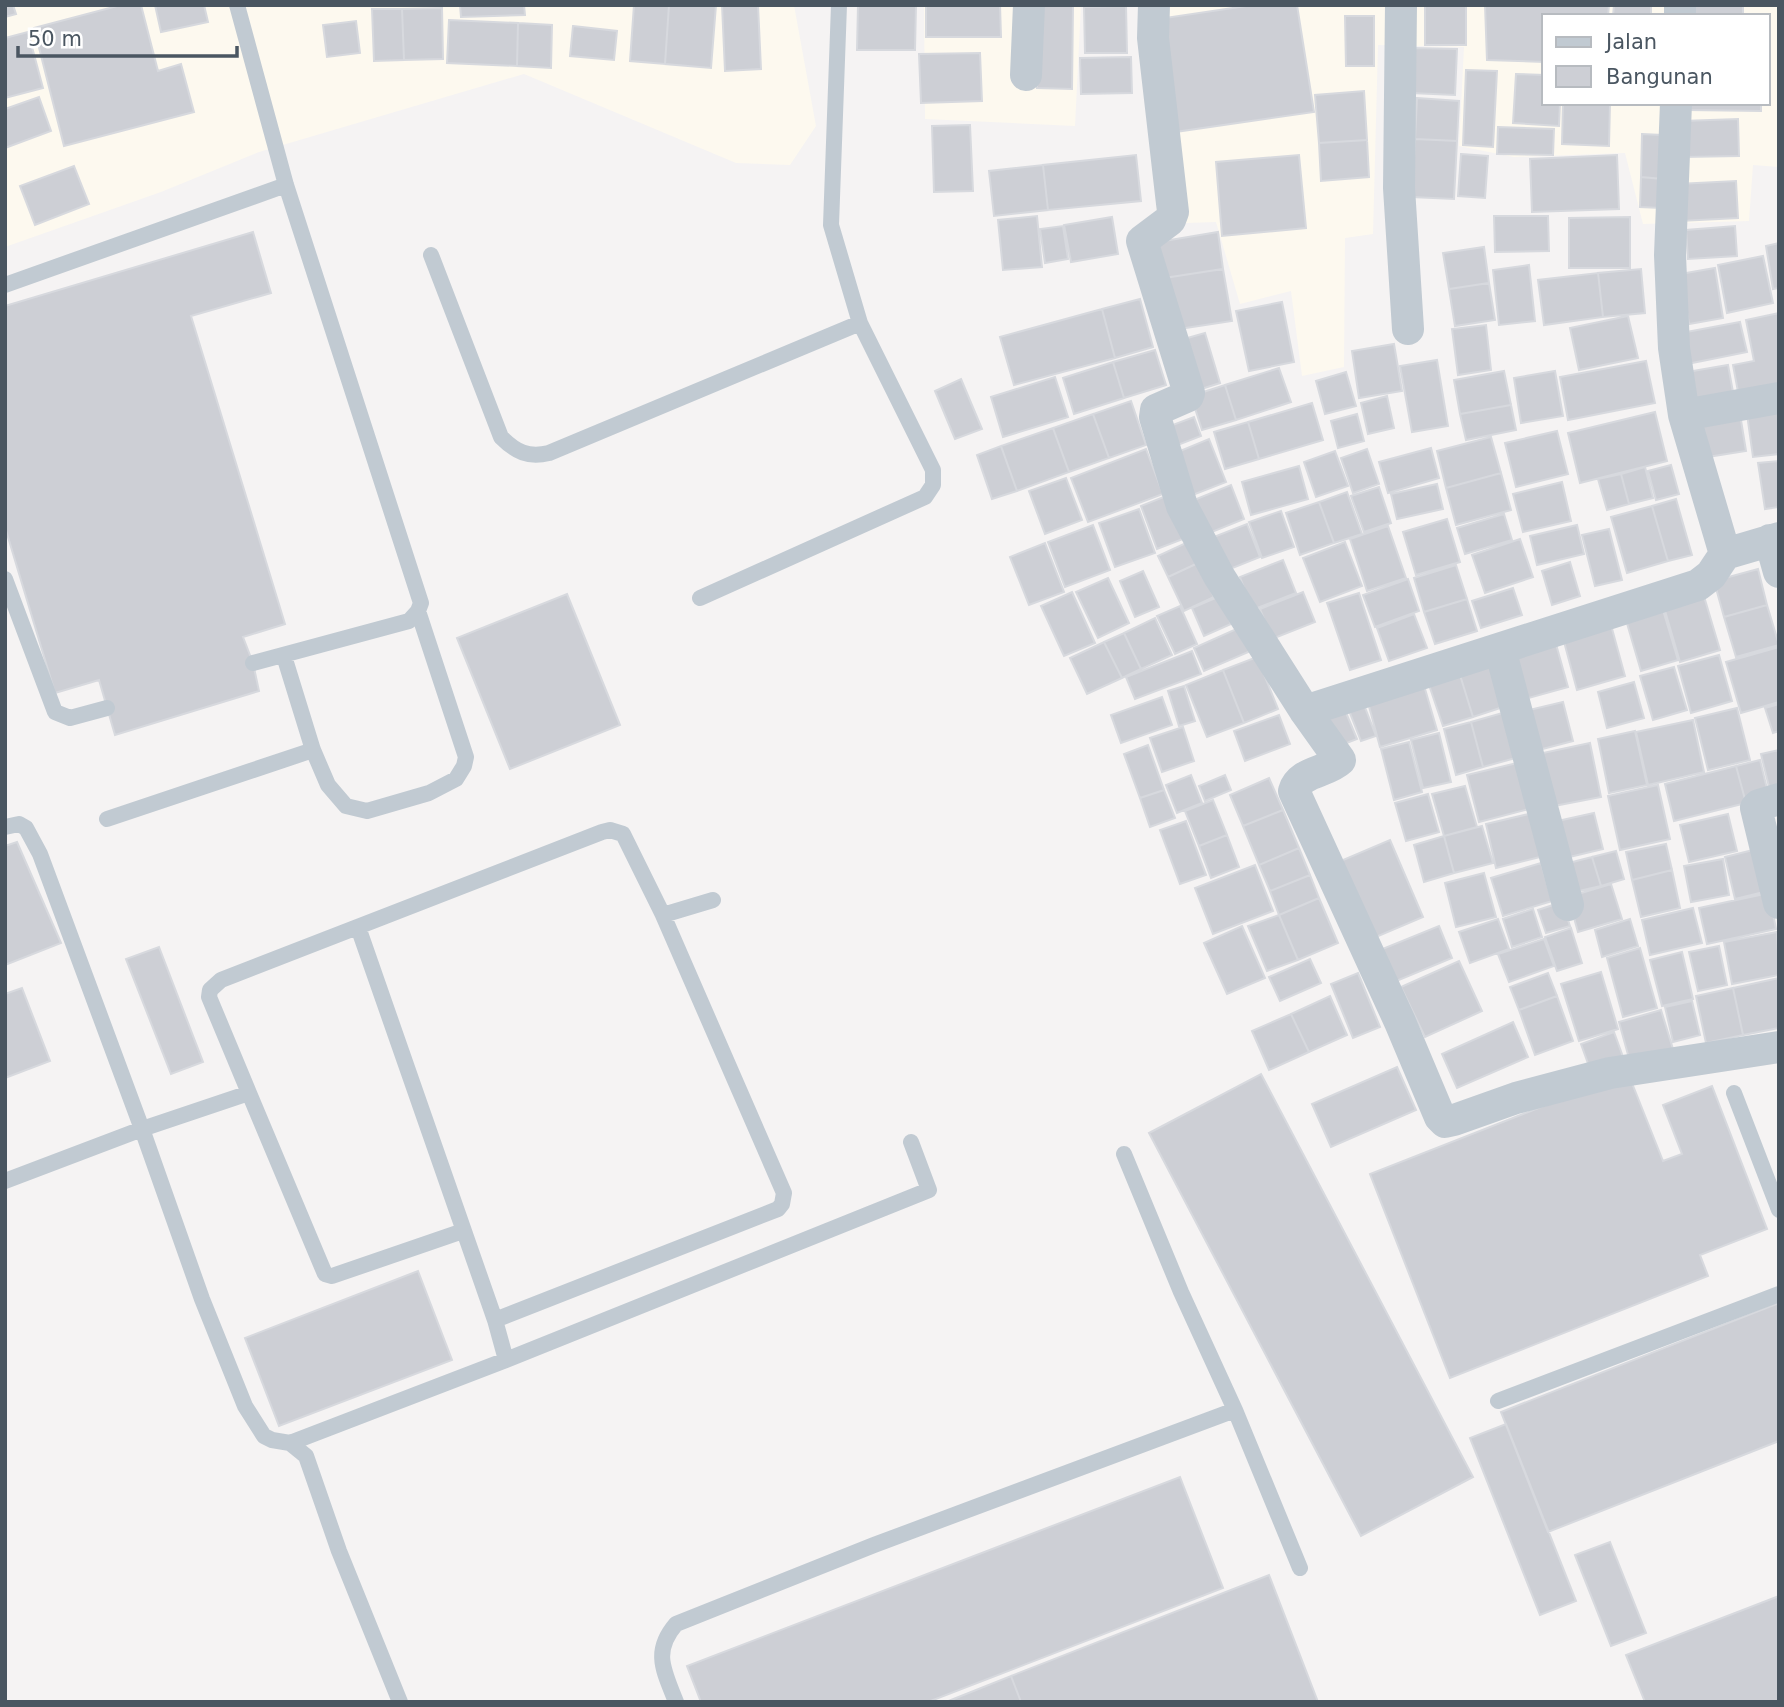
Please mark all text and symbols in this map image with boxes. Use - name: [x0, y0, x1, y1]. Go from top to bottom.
- scale bar: [18, 14, 236, 58]
- legend: [1542, 14, 1770, 105]
- text: 50 m: [28, 27, 82, 51]
- text: Jalan: [1604, 30, 1657, 54]
- text: Bangunan: [1606, 65, 1713, 89]

